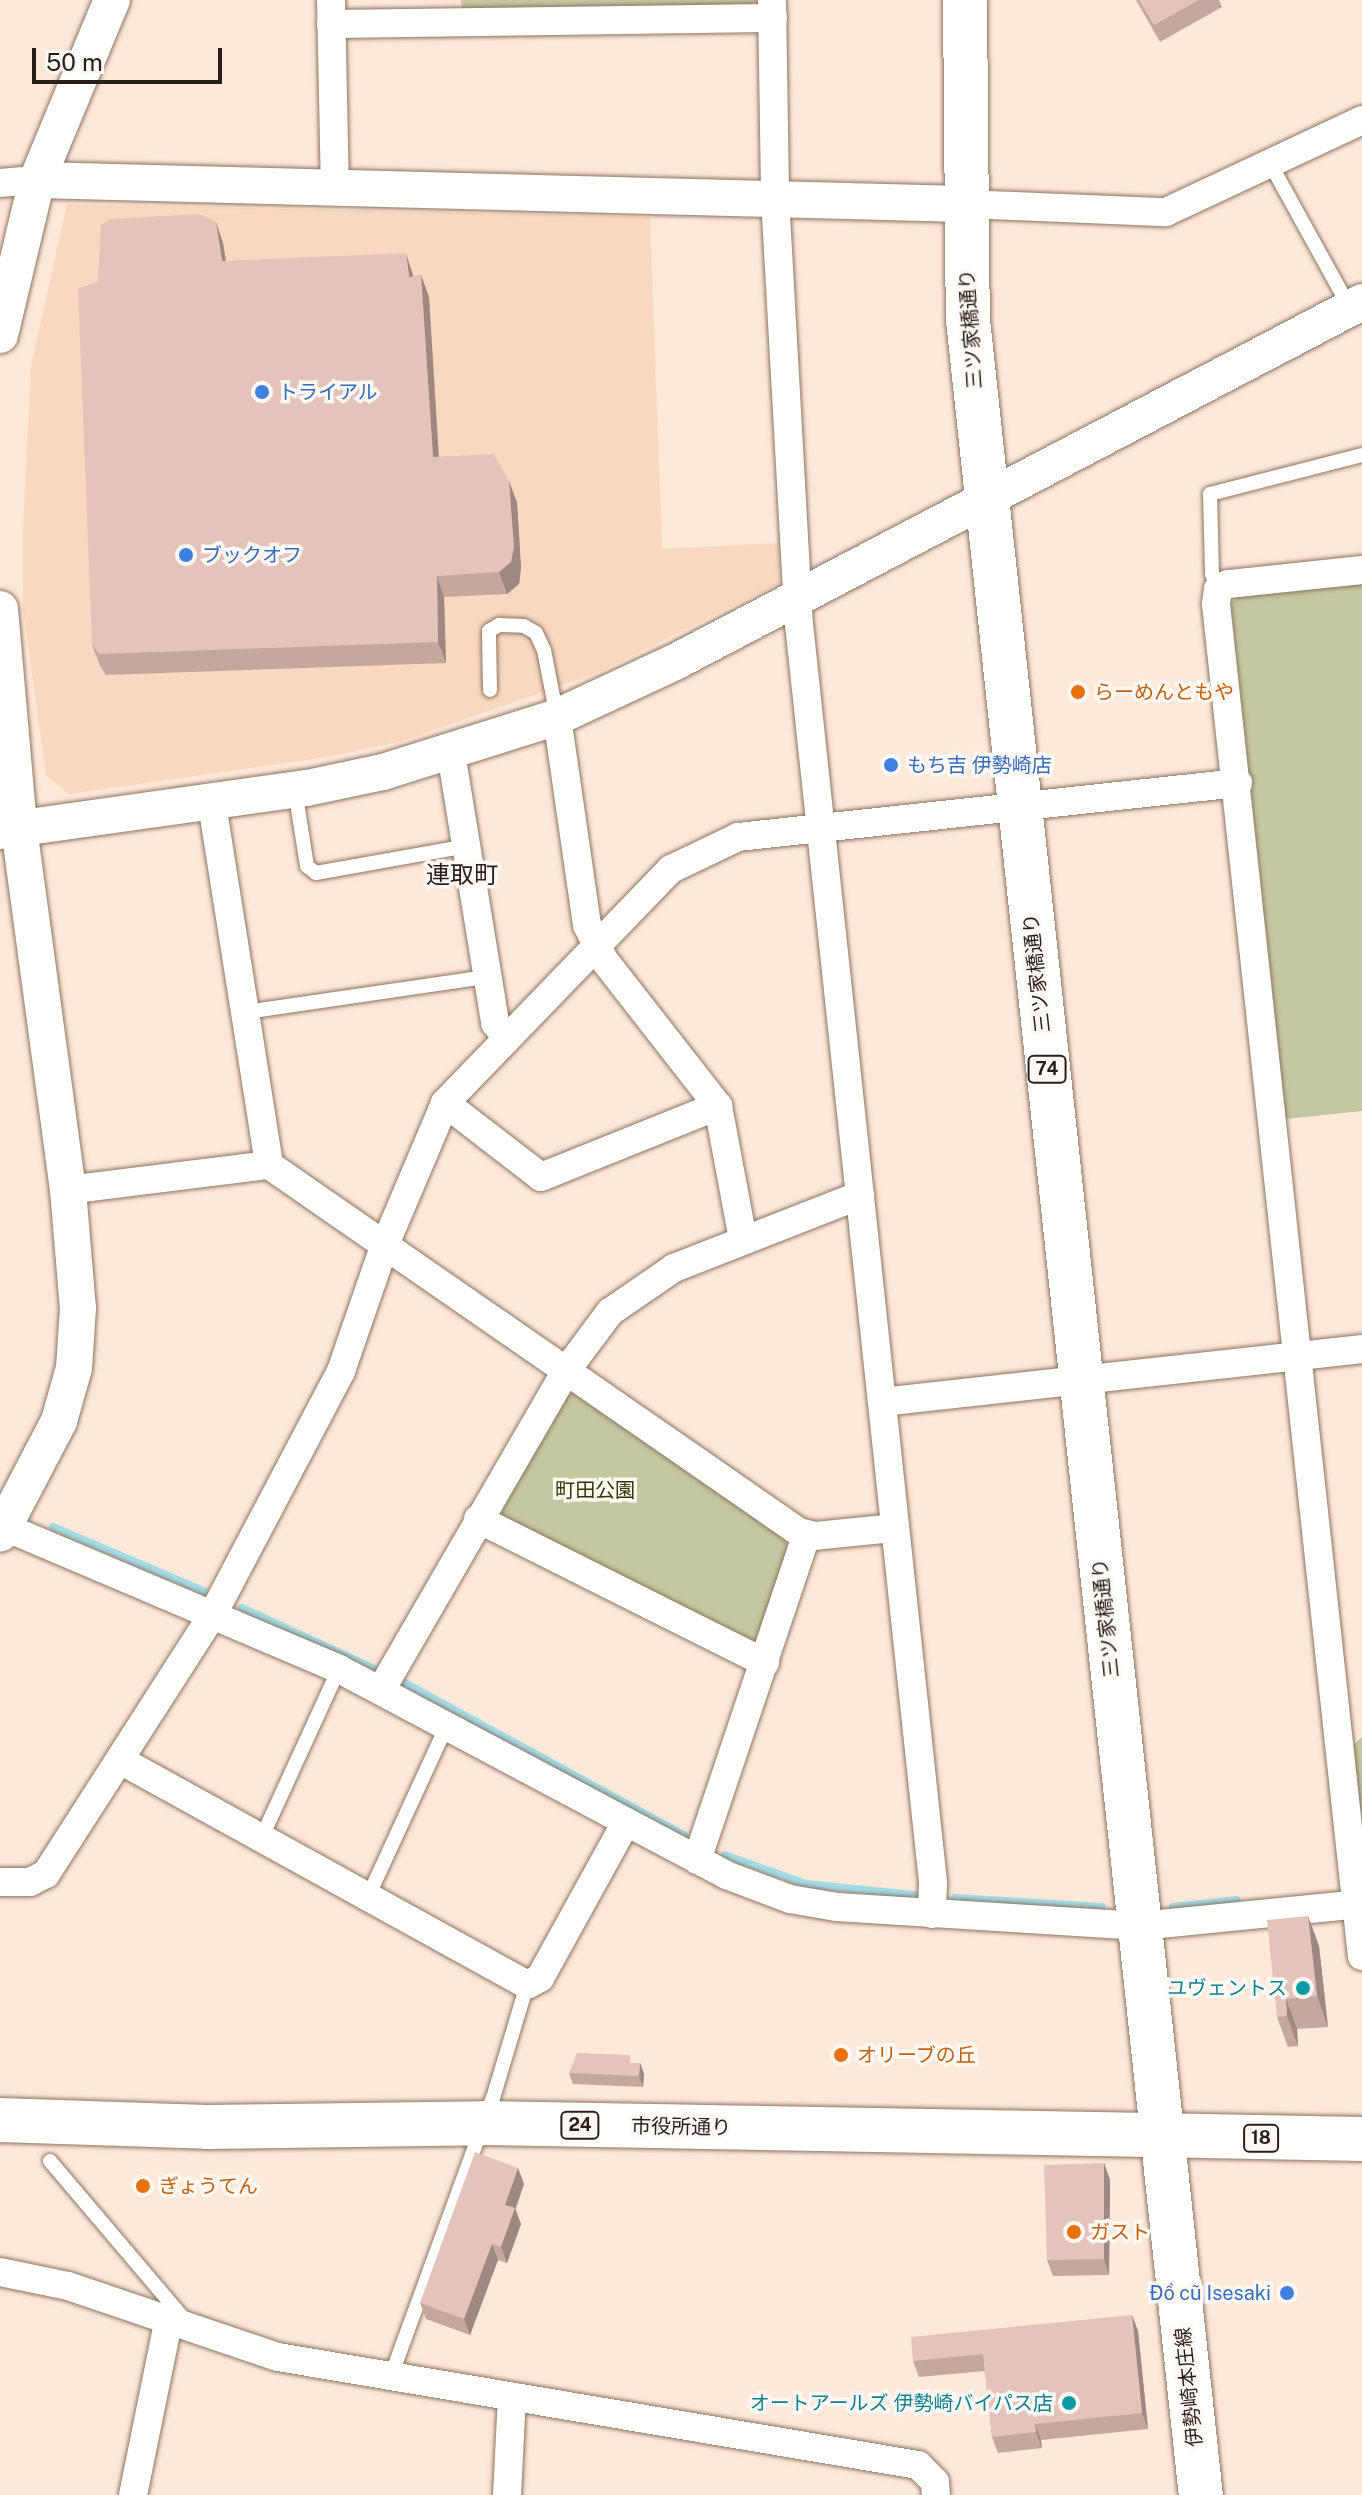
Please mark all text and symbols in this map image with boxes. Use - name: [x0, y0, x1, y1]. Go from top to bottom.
- scale bar: [36, 32, 226, 82]
- text: 50 m: [46, 48, 103, 76]
- street label: 三ツ家橋通り: [955, 268, 987, 390]
- place label: トライアル: [278, 380, 378, 404]
- marker: トライアル: [253, 383, 271, 401]
- place label: ブックオフ: [202, 543, 302, 567]
- marker: ブックオフ: [177, 546, 195, 564]
- place label: らーめんともや: [1094, 680, 1234, 704]
- marker: らーめんともや: [1069, 683, 1087, 701]
- place label: もち吉 伊勢崎店: [907, 753, 1052, 777]
- marker: もち吉 伊勢崎店: [882, 756, 900, 774]
- district label: 連取町: [426, 861, 498, 889]
- street label: 三ツ家橋通り: [1019, 912, 1055, 1034]
- road number: 74: [1027, 1055, 1067, 1083]
- park label: 町田公園: [555, 1478, 635, 1502]
- street label: 三ツ家橋通り: [1088, 1557, 1124, 1679]
- place label: ユヴェントス: [1167, 1976, 1287, 2000]
- marker: ユヴェントス: [1294, 1979, 1312, 1997]
- place label: オリーブの丘: [857, 2043, 977, 2067]
- marker: オリーブの丘: [832, 2046, 850, 2064]
- road number: 24: [560, 2111, 600, 2139]
- street label: 市役所通り: [631, 2114, 731, 2140]
- road number: 18: [1243, 2124, 1279, 2152]
- place label: ぎょうてん: [159, 2174, 259, 2198]
- marker: ぎょうてん: [134, 2177, 152, 2195]
- place label: ガスト: [1090, 2220, 1150, 2244]
- marker: ガスト: [1065, 2223, 1083, 2241]
- place label: Đồ cũ Isesaki: [1149, 2281, 1271, 2305]
- marker: Đồ cũ Isesaki: [1278, 2284, 1296, 2302]
- street label: 伊勢崎本庄線: [1171, 2326, 1207, 2448]
- place label: オートアールズ 伊勢崎バイパス店: [749, 2391, 1053, 2415]
- marker: オートアールズ 伊勢崎バイパス店: [1060, 2394, 1078, 2412]

